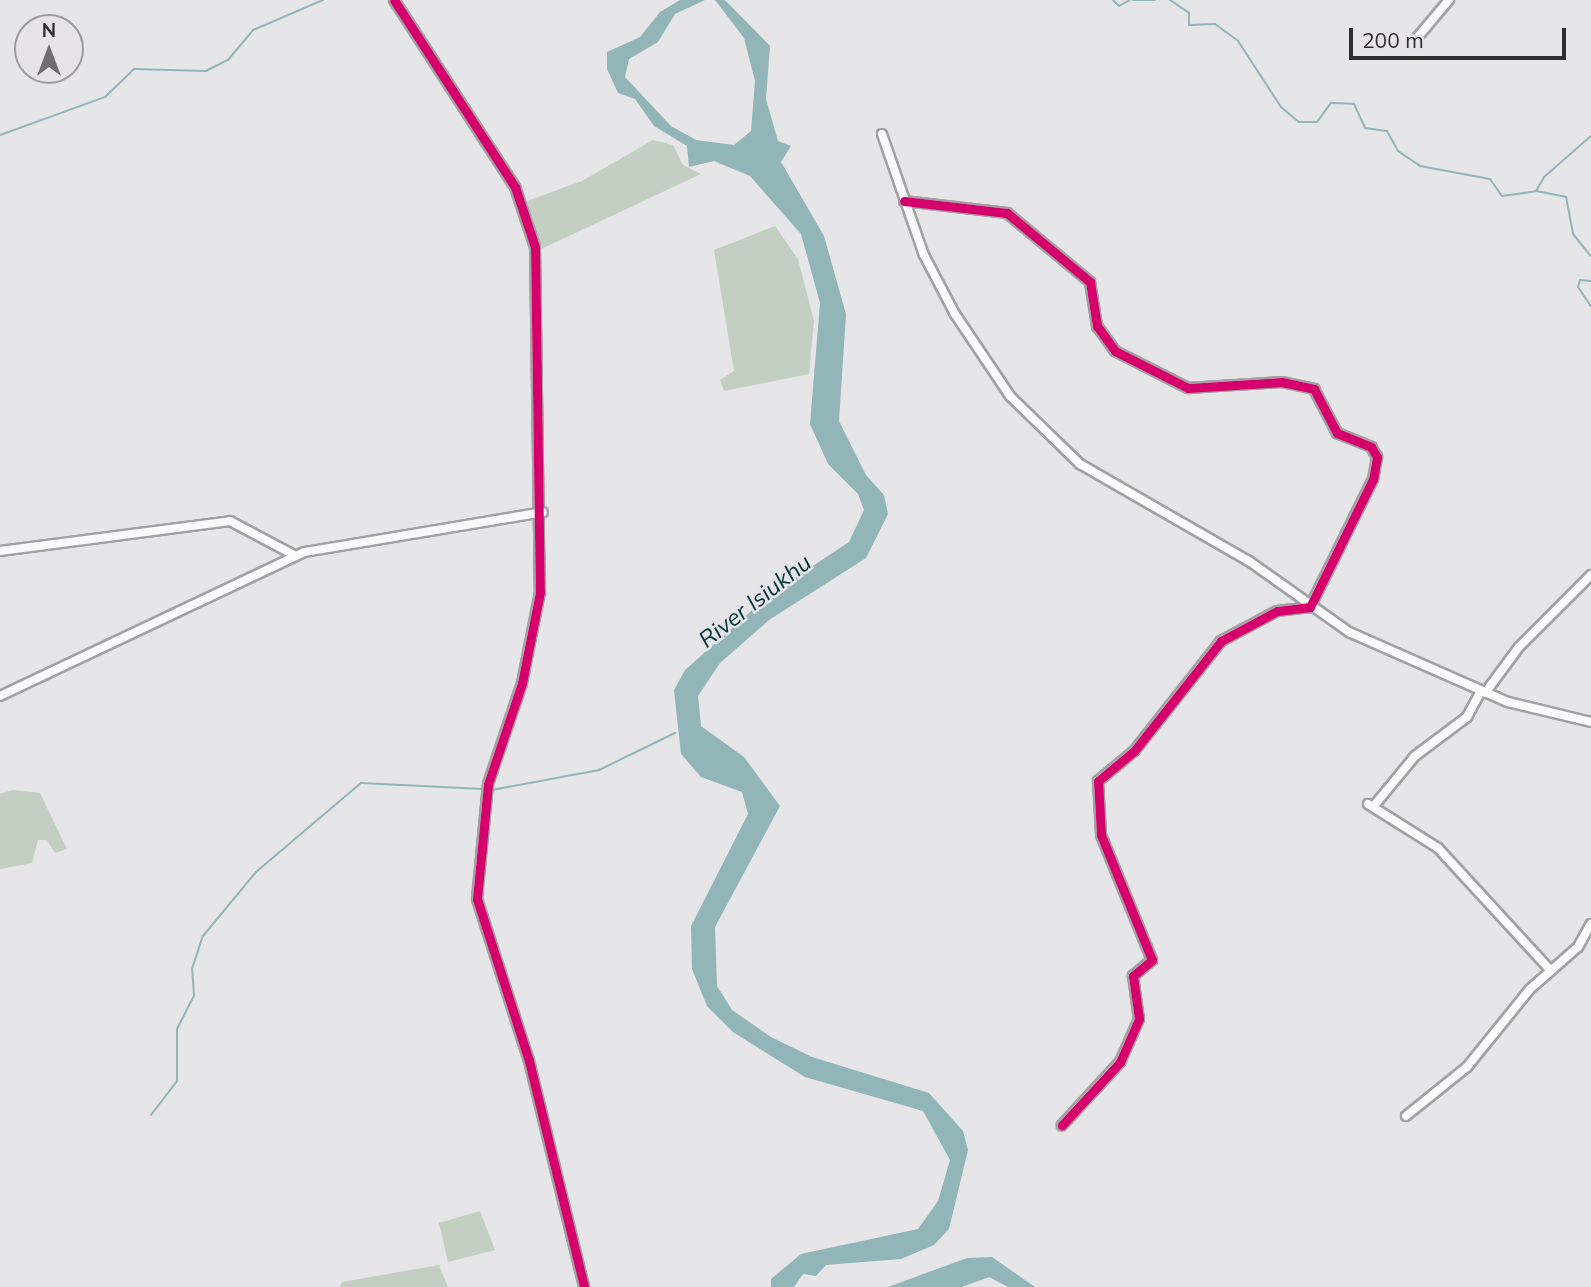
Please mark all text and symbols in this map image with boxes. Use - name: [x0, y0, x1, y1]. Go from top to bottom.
- north arrow: [14, 14, 84, 84]
- scale bar: [1353, 14, 1570, 58]
- text: N: [42, 18, 56, 42]
- text: 200 m: [1362, 27, 1424, 53]
- water label: River Isiukhu: [693, 549, 817, 653]

